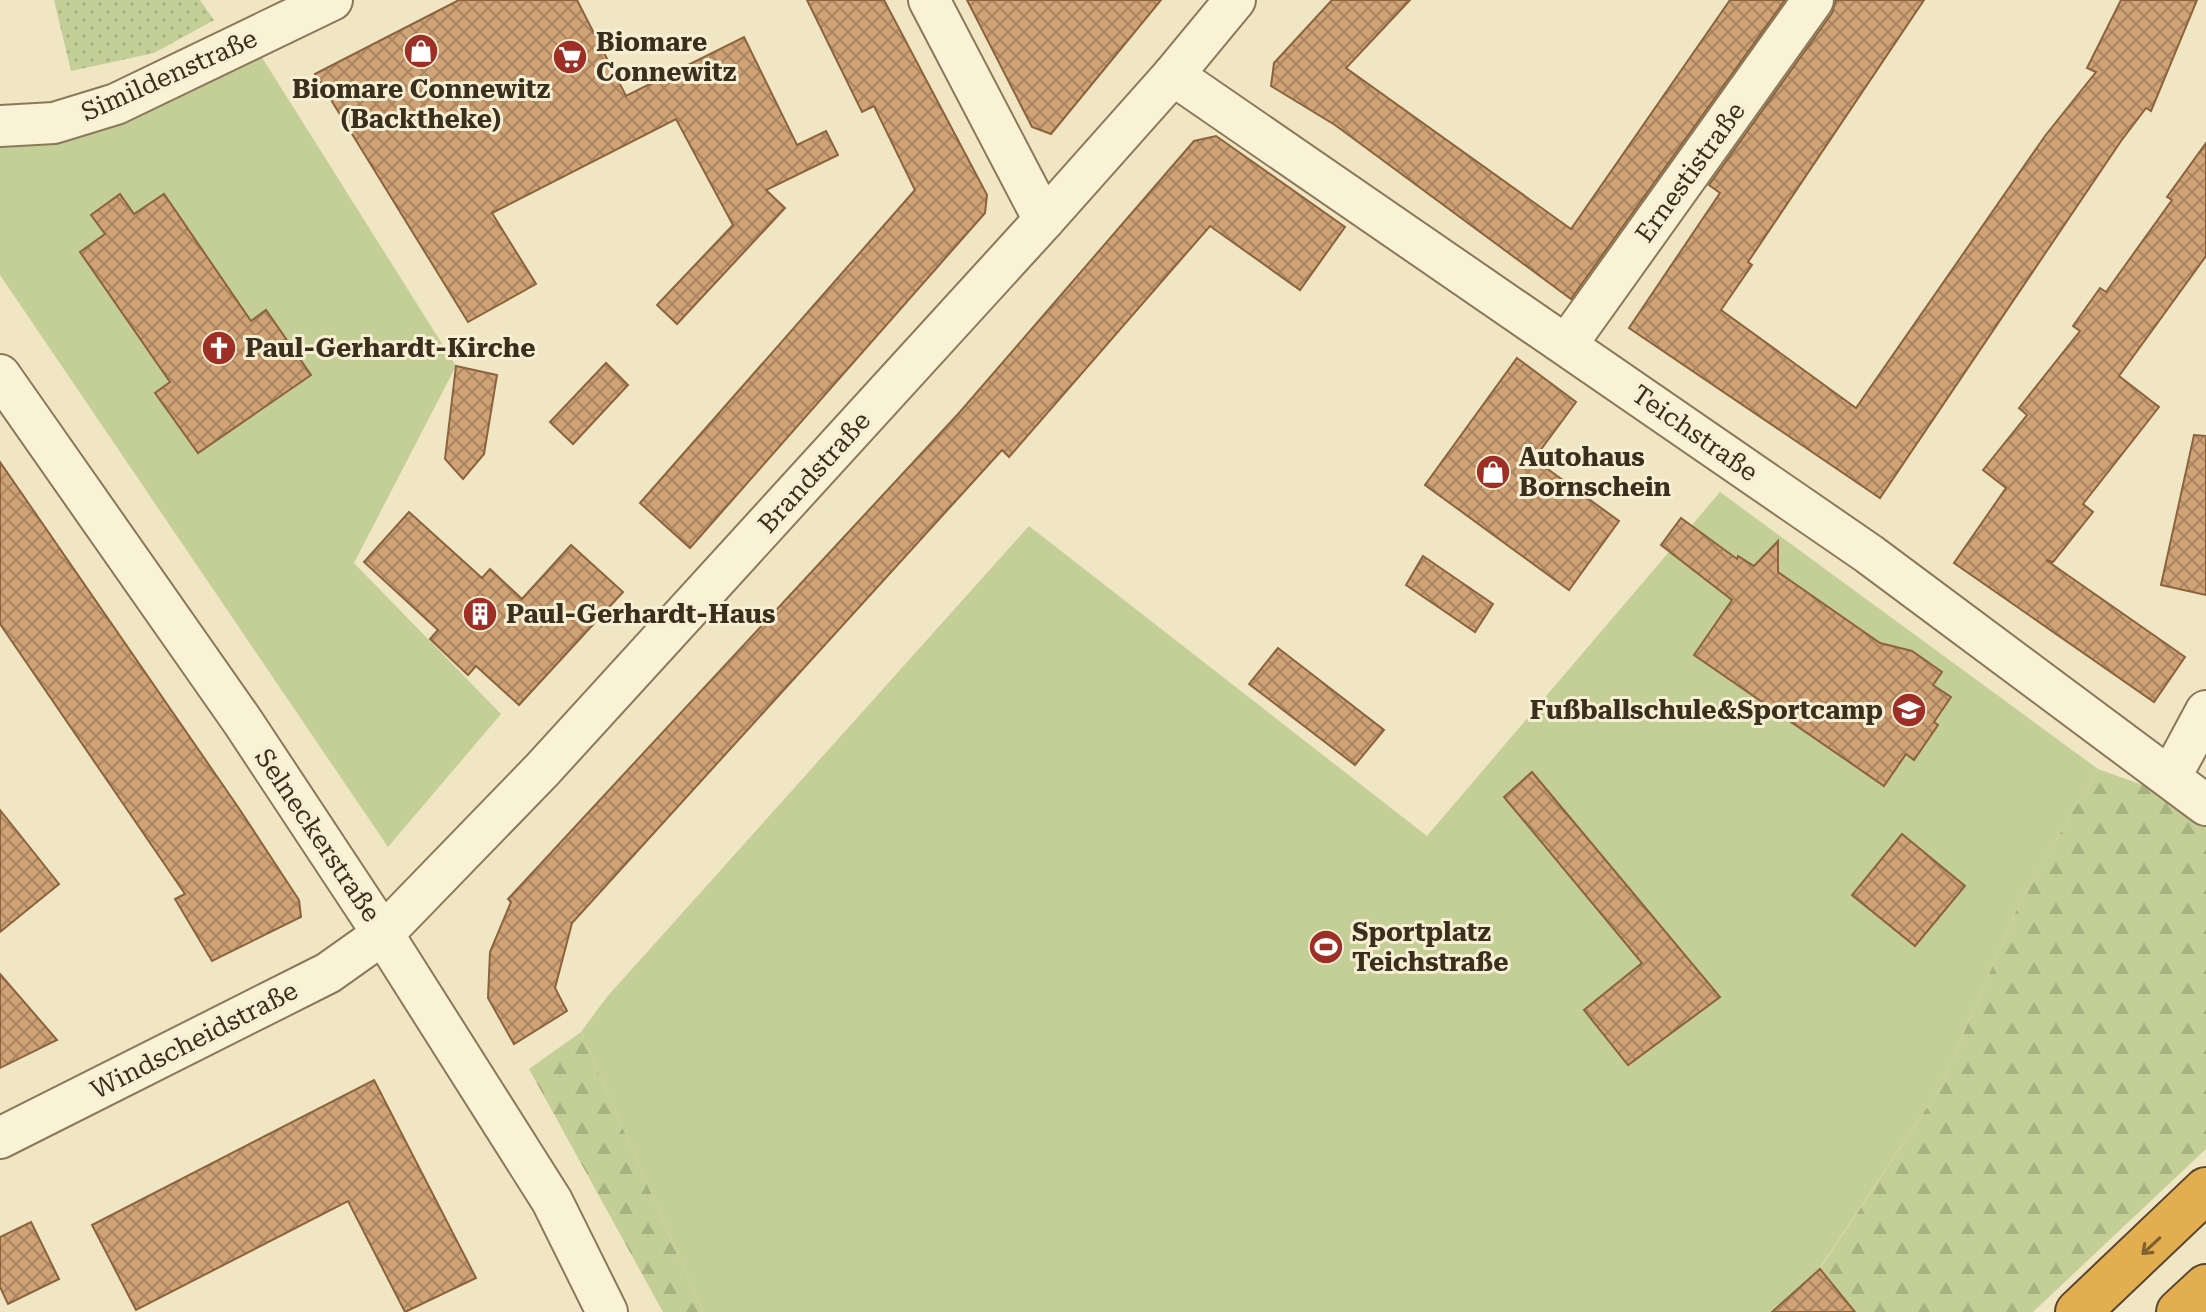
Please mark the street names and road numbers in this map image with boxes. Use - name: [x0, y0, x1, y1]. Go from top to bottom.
- street label: Simildenstraße: [76, 23, 262, 127]
- street label: Ernestistraße: [1629, 96, 1751, 248]
- street label: Teichstraße: [1626, 379, 1764, 487]
- street label: Brandstraße: [752, 405, 876, 539]
- street label: Selneckerstraße: [249, 743, 387, 927]
- street label: Windscheidstraße: [86, 975, 302, 1105]

